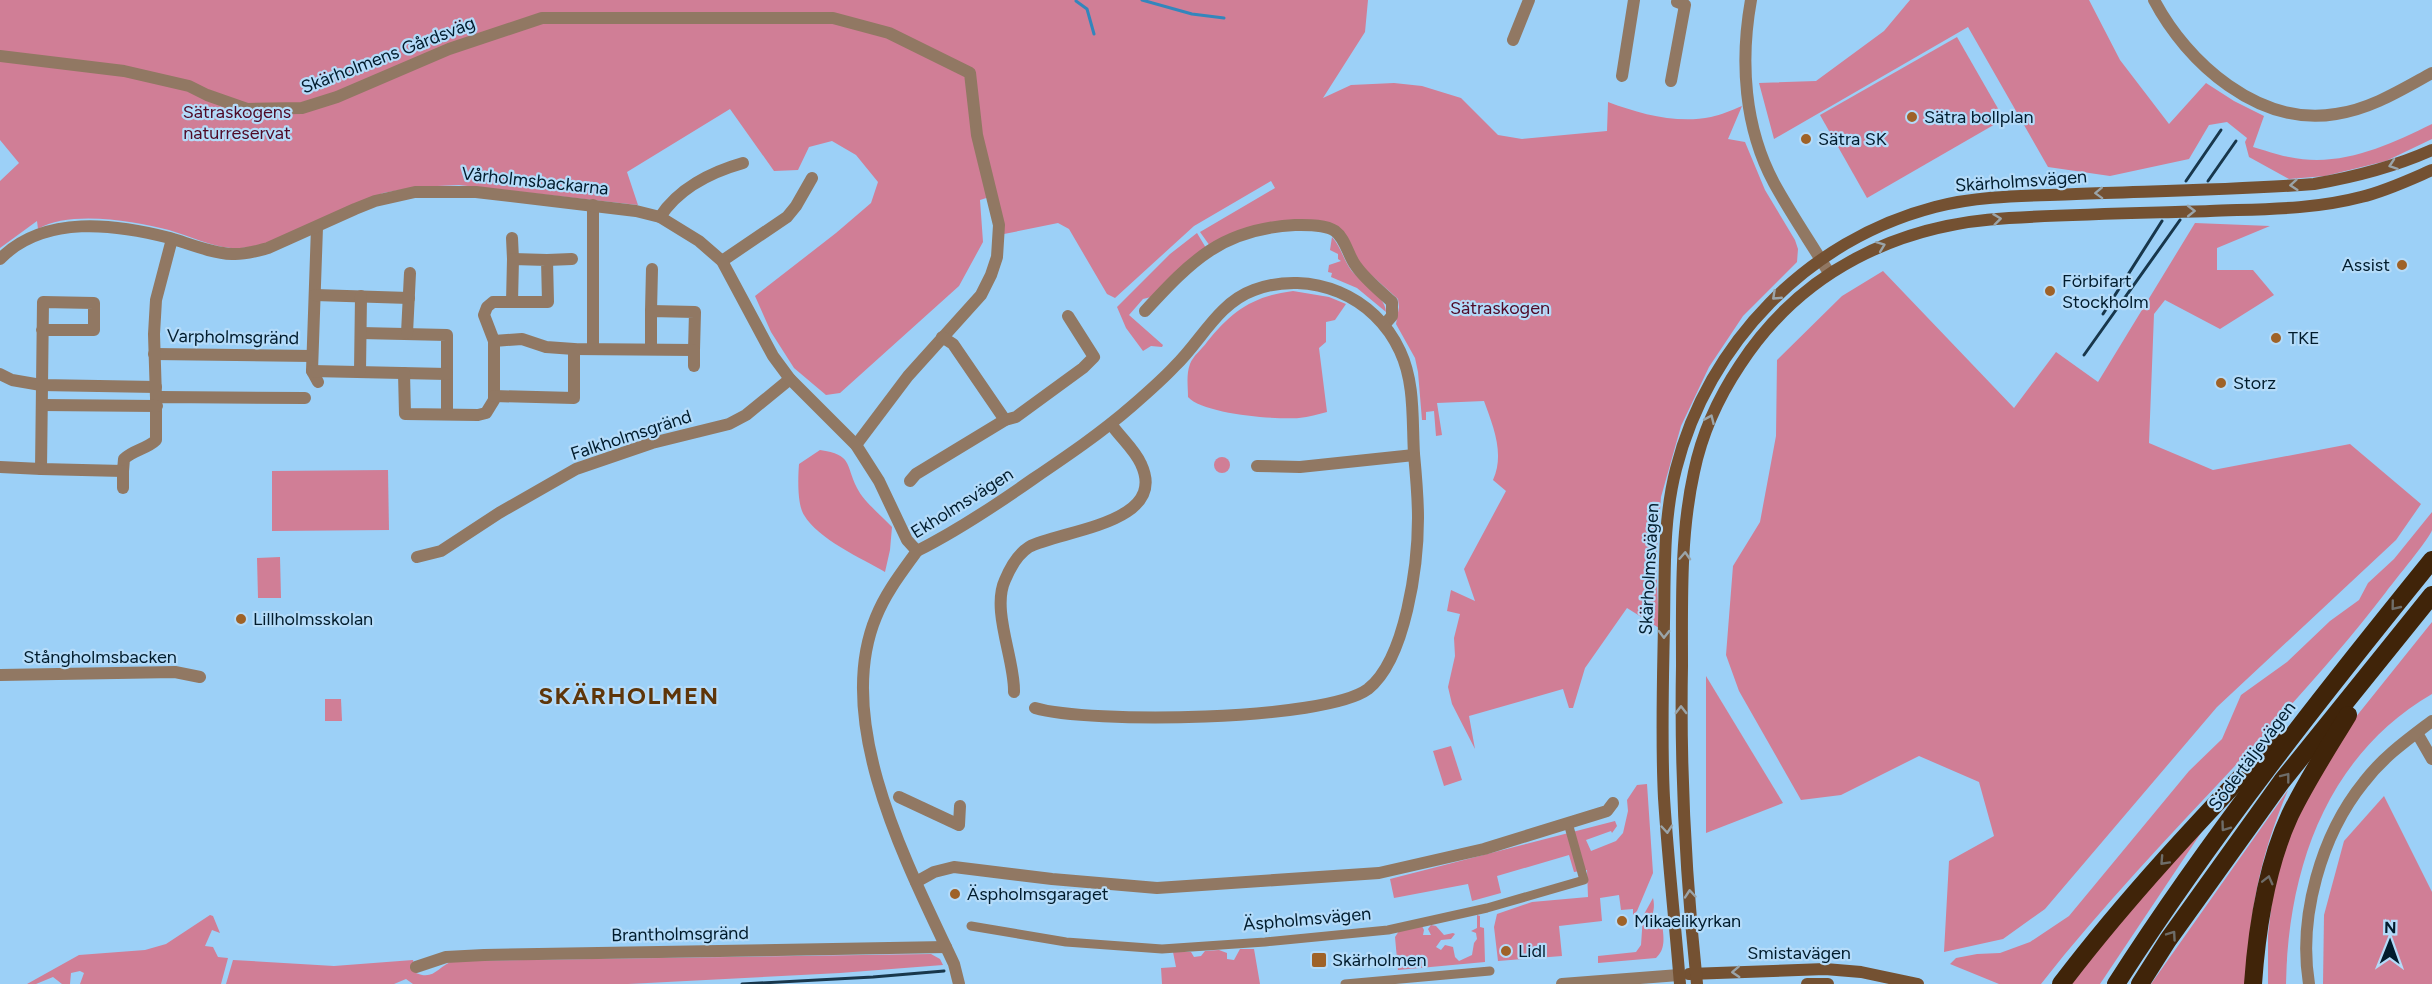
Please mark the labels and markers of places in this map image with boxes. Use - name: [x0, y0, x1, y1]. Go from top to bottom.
- place label: Sätra bollplan: [1924, 106, 2033, 128]
- marker: Sätra bollplan: [1905, 110, 1919, 124]
- place label: Sätra SK: [1818, 128, 1887, 150]
- marker: Sätra SK: [1799, 132, 1813, 146]
- place label: Assist: [2342, 254, 2390, 276]
- marker: Assist: [2395, 258, 2409, 272]
- place label: Förbifart Stockholm: [2062, 270, 2148, 313]
- marker: Förbifart Stockholm: [2043, 284, 2057, 298]
- place label: TKE: [2288, 327, 2320, 349]
- marker: TKE: [2269, 331, 2283, 345]
- place label: Storz: [2233, 372, 2276, 394]
- marker: Storz: [2214, 376, 2228, 390]
- place label: Lillholmsskolan: [253, 608, 373, 630]
- marker: Lillholmsskolan: [234, 612, 248, 626]
- place label: Äspholmsgaraget: [967, 883, 1109, 905]
- marker: Äspholmsgaraget: [948, 887, 962, 901]
- place label: Mikaelikyrkan: [1634, 910, 1741, 932]
- marker: Mikaelikyrkan: [1615, 914, 1629, 928]
- place label: Lidl: [1518, 940, 1546, 962]
- marker: Lidl: [1499, 944, 1513, 958]
- place label: Skärholmen: [1332, 949, 1427, 971]
- marker: Skärholmen: [1310, 951, 1328, 969]

